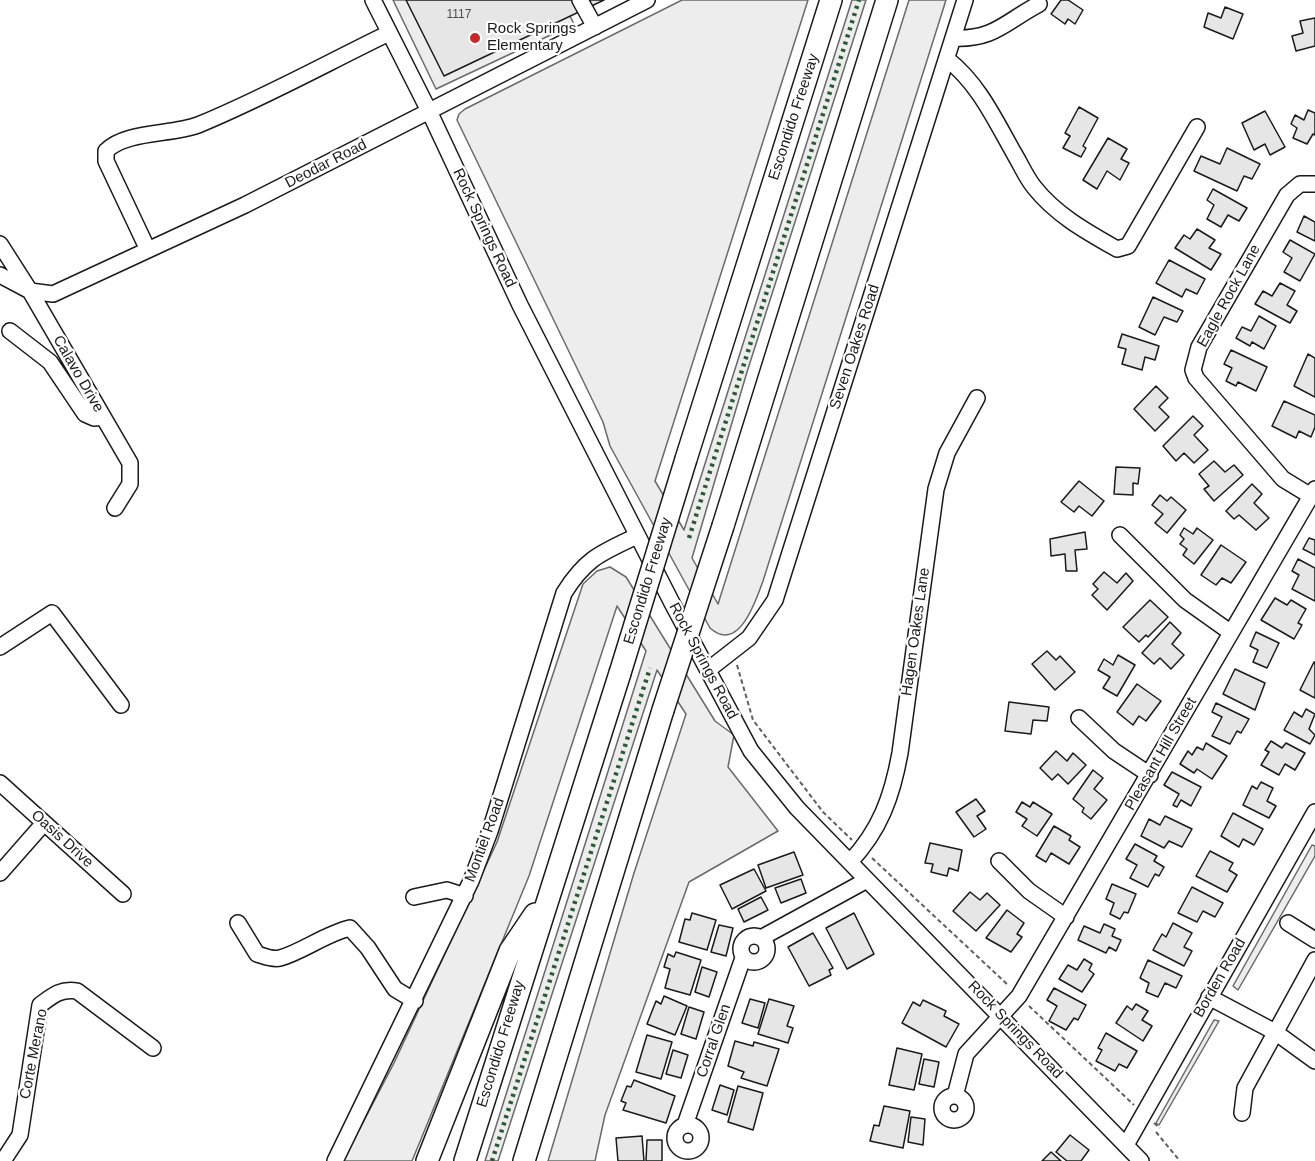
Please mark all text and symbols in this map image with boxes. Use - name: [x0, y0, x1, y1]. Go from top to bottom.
- house number: 1117: [447, 8, 471, 22]
- place label: Rock Springs Elementary: [487, 20, 576, 55]
- marker: Rock Springs Elementary: [468, 31, 482, 45]
- street label: Escondido Freeway: [765, 52, 823, 182]
- street label: Deodar Road: [282, 136, 370, 192]
- street label: Rock Springs Road: [449, 166, 519, 290]
- street label: Eagle Rock Lane: [1193, 242, 1265, 350]
- street label: Seven Oakes Road: [826, 282, 884, 412]
- street label: Calavo Drive: [49, 332, 107, 416]
- street label: Escondido Freeway: [620, 515, 676, 647]
- street label: Hagen Oakes Lane: [898, 567, 934, 697]
- street label: Rock Springs Road: [665, 600, 741, 722]
- street label: Pleasant Hill Street: [1121, 694, 1201, 814]
- street label: Montiel Road: [461, 795, 509, 885]
- street label: Oasis Drive: [27, 806, 97, 872]
- street label: Borden Road: [1190, 935, 1250, 1021]
- street label: Rock Springs Road: [964, 977, 1066, 1083]
- street label: Escondido Freeway: [473, 978, 529, 1110]
- street label: Corral Glen: [693, 1002, 735, 1080]
- street label: Corte Merano: [16, 1007, 52, 1101]

